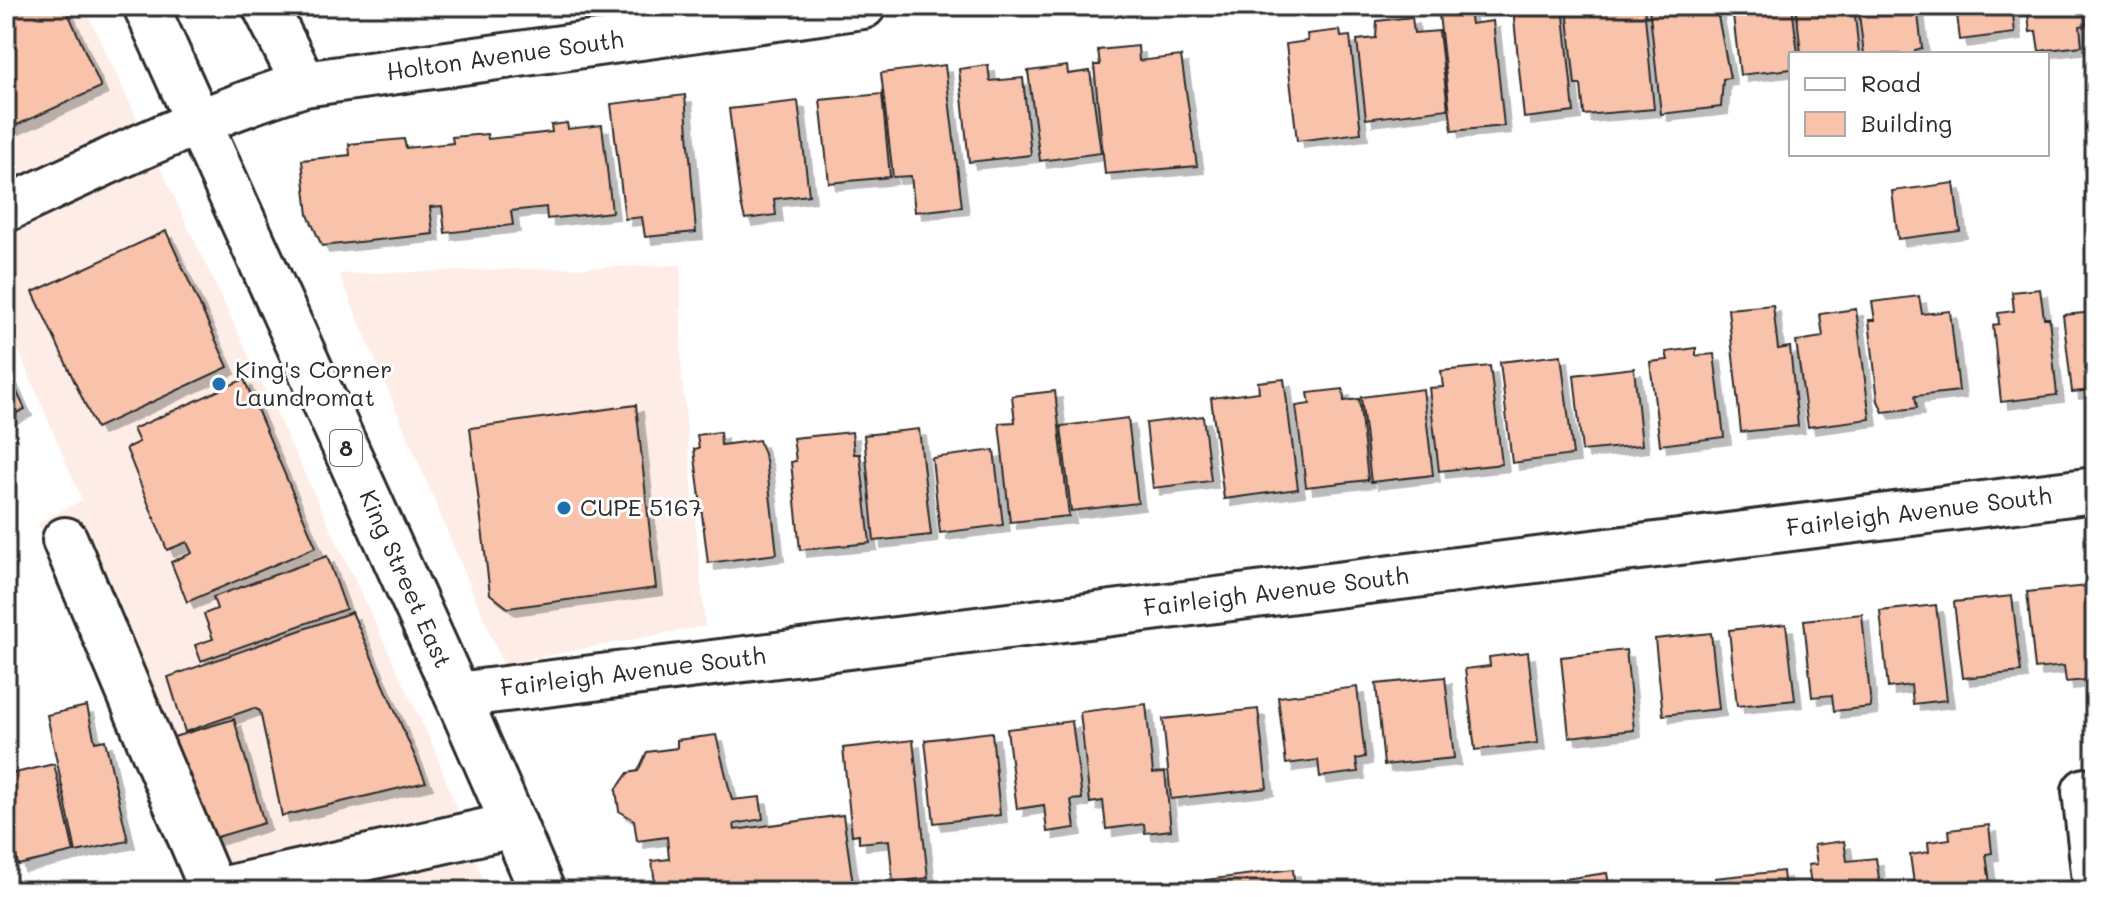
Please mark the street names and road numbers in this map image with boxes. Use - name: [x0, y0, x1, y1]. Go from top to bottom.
- street label: Holton Avenue South: [384, 23, 625, 86]
- road number: 8: [330, 430, 362, 466]
- street label: Fairleigh Avenue South: [1785, 479, 2053, 542]
- street label: King Street East: [353, 484, 460, 672]
- street label: Fairleigh Avenue South: [1142, 559, 1410, 622]
- street label: Fairleigh Avenue South: [499, 639, 767, 702]

